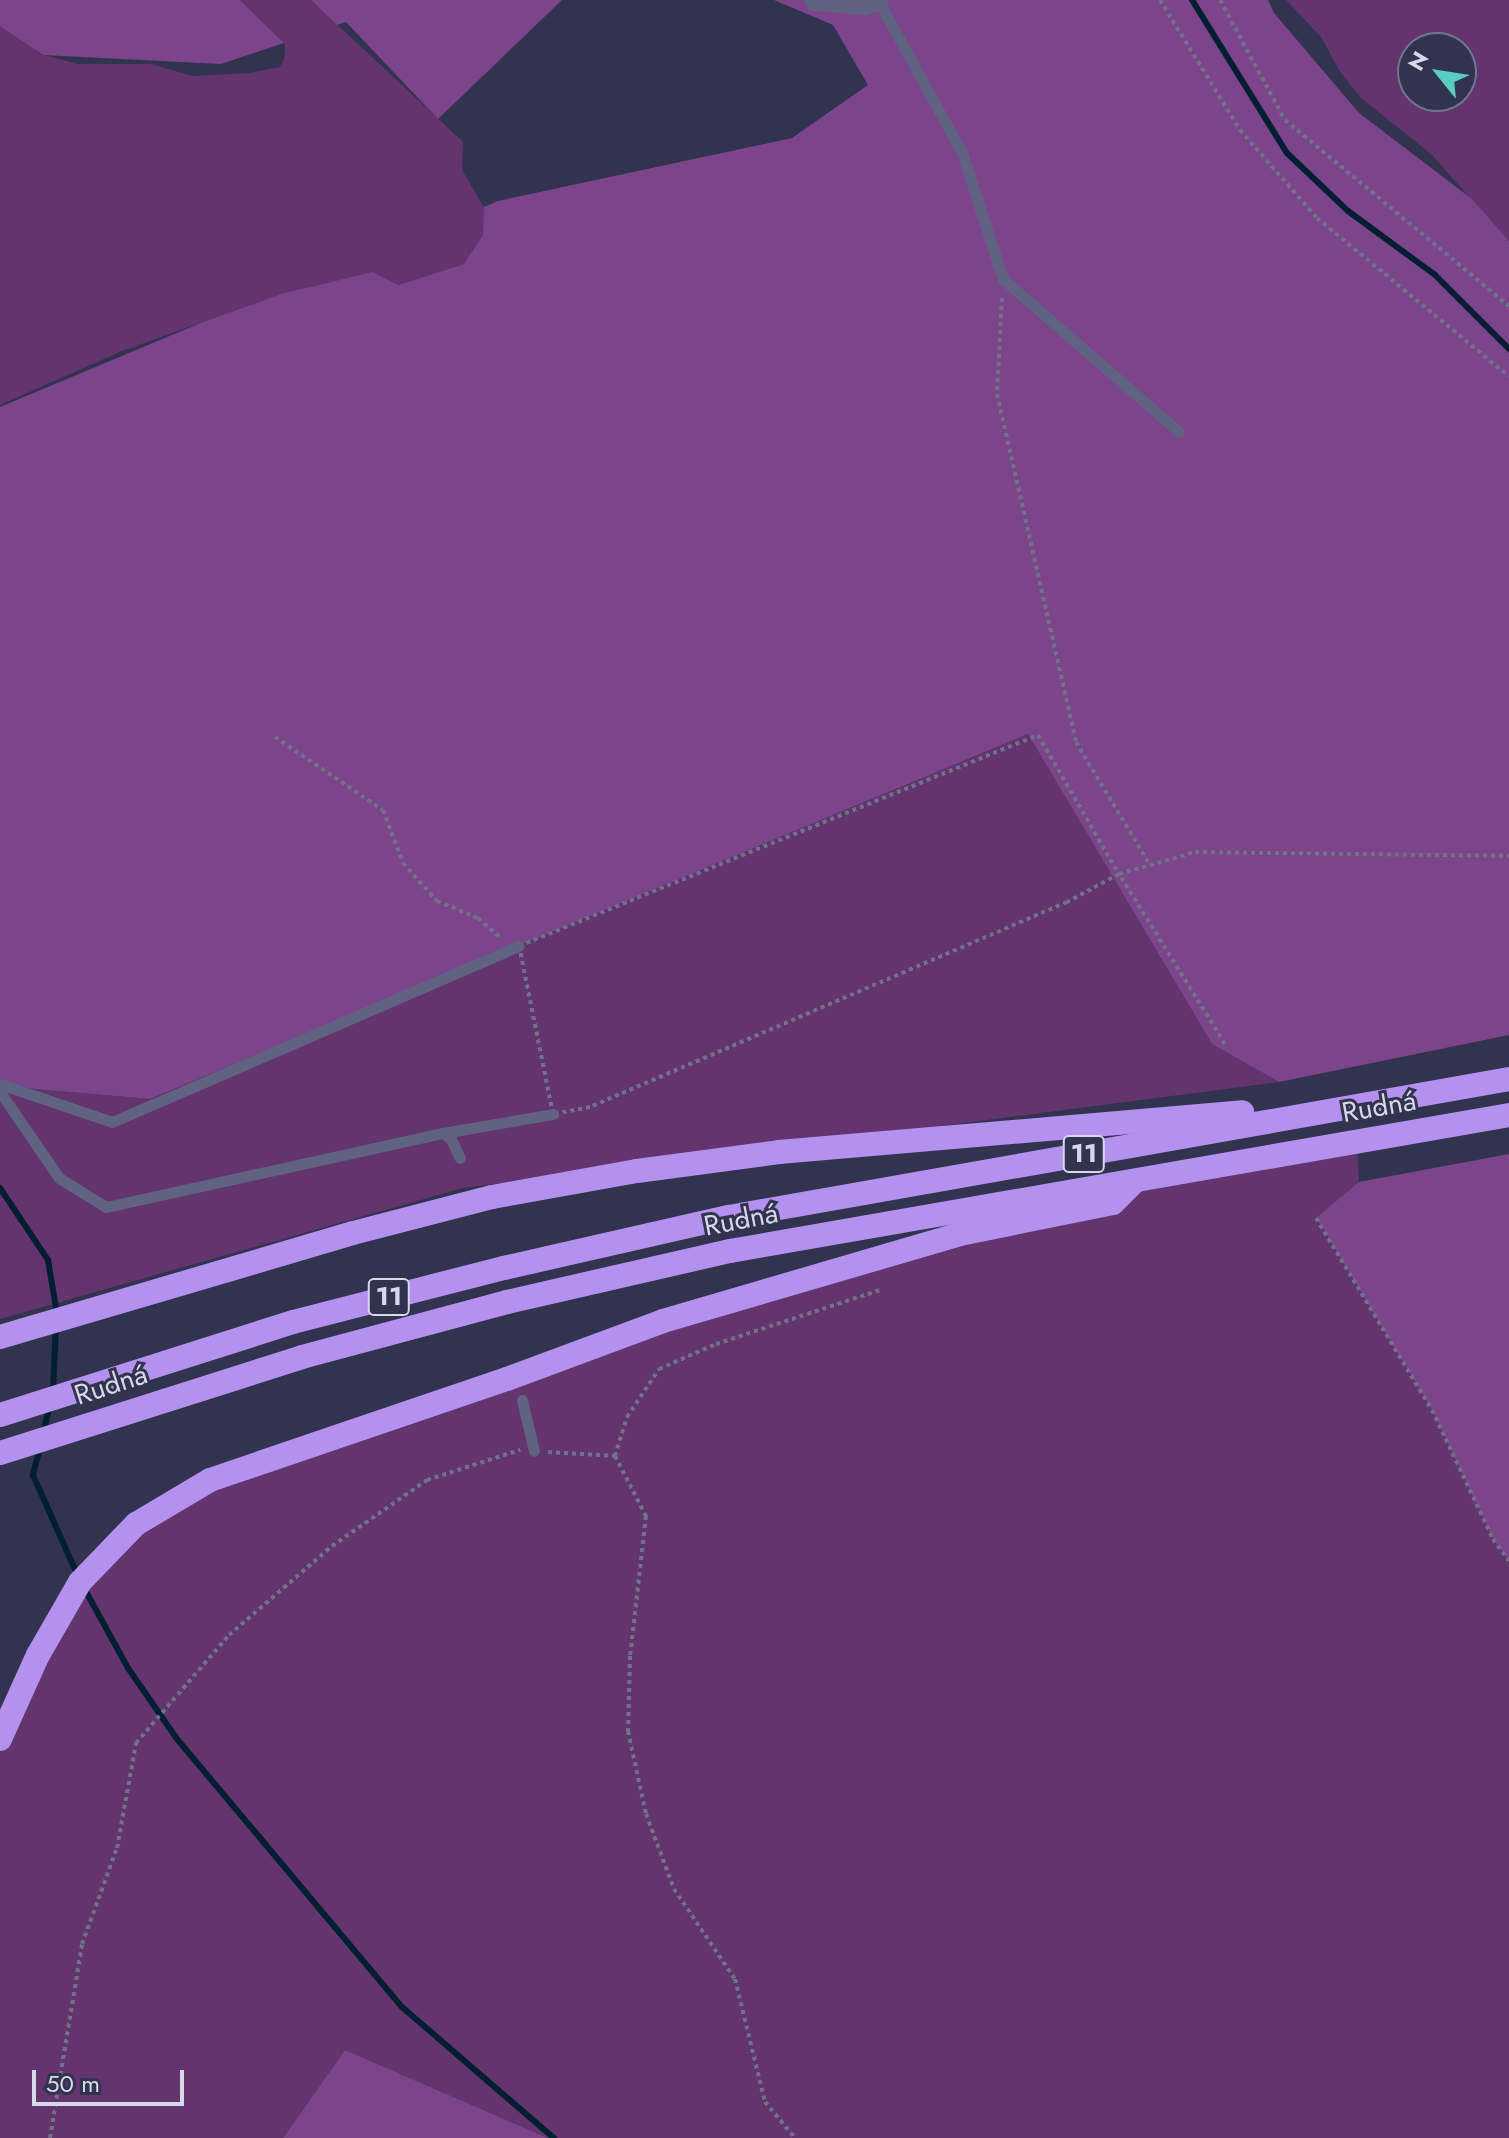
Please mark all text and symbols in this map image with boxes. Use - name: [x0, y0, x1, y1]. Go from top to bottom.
- north arrow: [1397, 32, 1477, 112]
- text: N: [1400, 45, 1436, 77]
- street label: Rudná: [1339, 1084, 1419, 1130]
- road number: 11: [1062, 1132, 1106, 1176]
- street label: Rudná: [701, 1196, 781, 1244]
- road number: 11: [367, 1275, 411, 1319]
- street label: Rudná: [70, 1357, 152, 1413]
- scale bar: [36, 2054, 188, 2104]
- text: 50 m: [46, 2066, 100, 2101]

